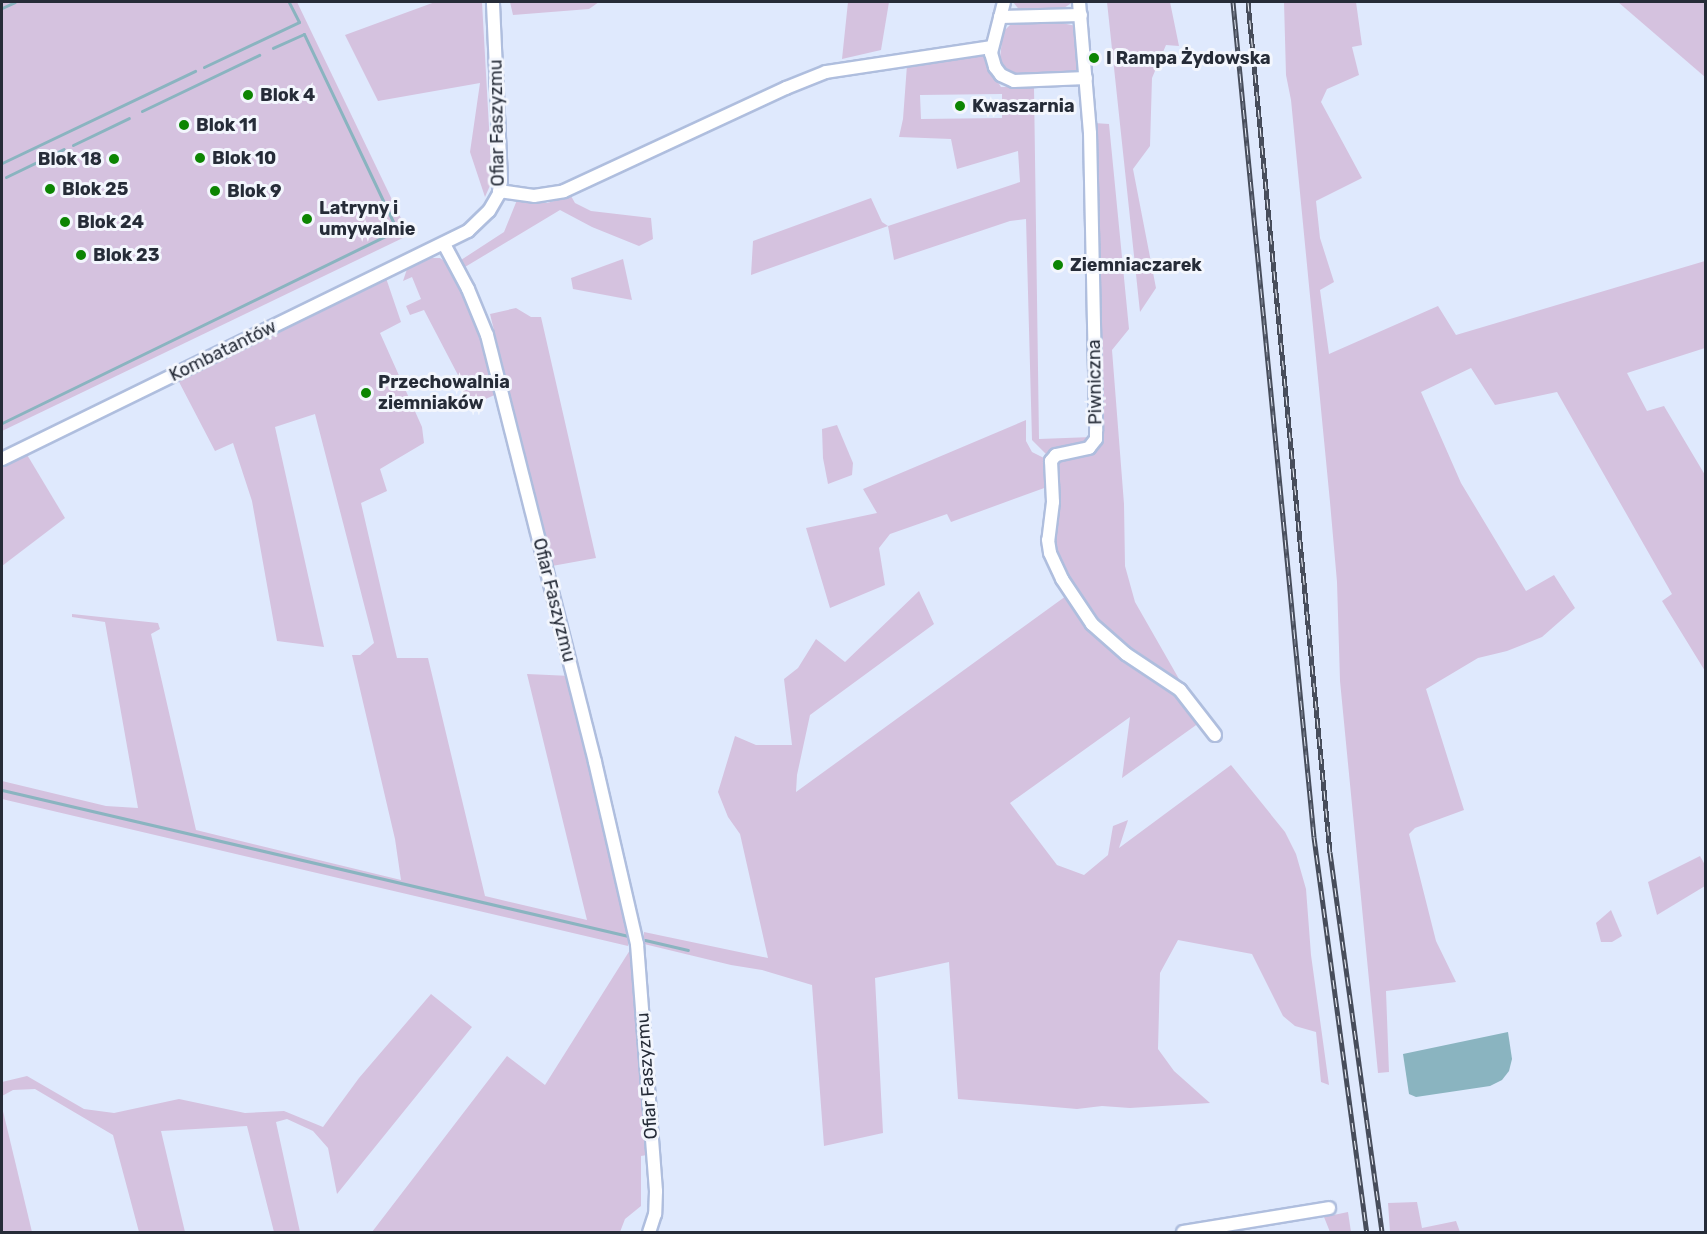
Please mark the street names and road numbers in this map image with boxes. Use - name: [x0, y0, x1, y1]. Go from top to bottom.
- street label: Ofiar Faszyzmu: [485, 59, 509, 187]
- street label: Kombatantów: [166, 316, 280, 386]
- street label: Piwniczna: [1083, 339, 1107, 425]
- street label: Ofiar Faszyzmu: [528, 536, 580, 664]
- street label: Ofiar Faszyzmu: [632, 1012, 662, 1140]

